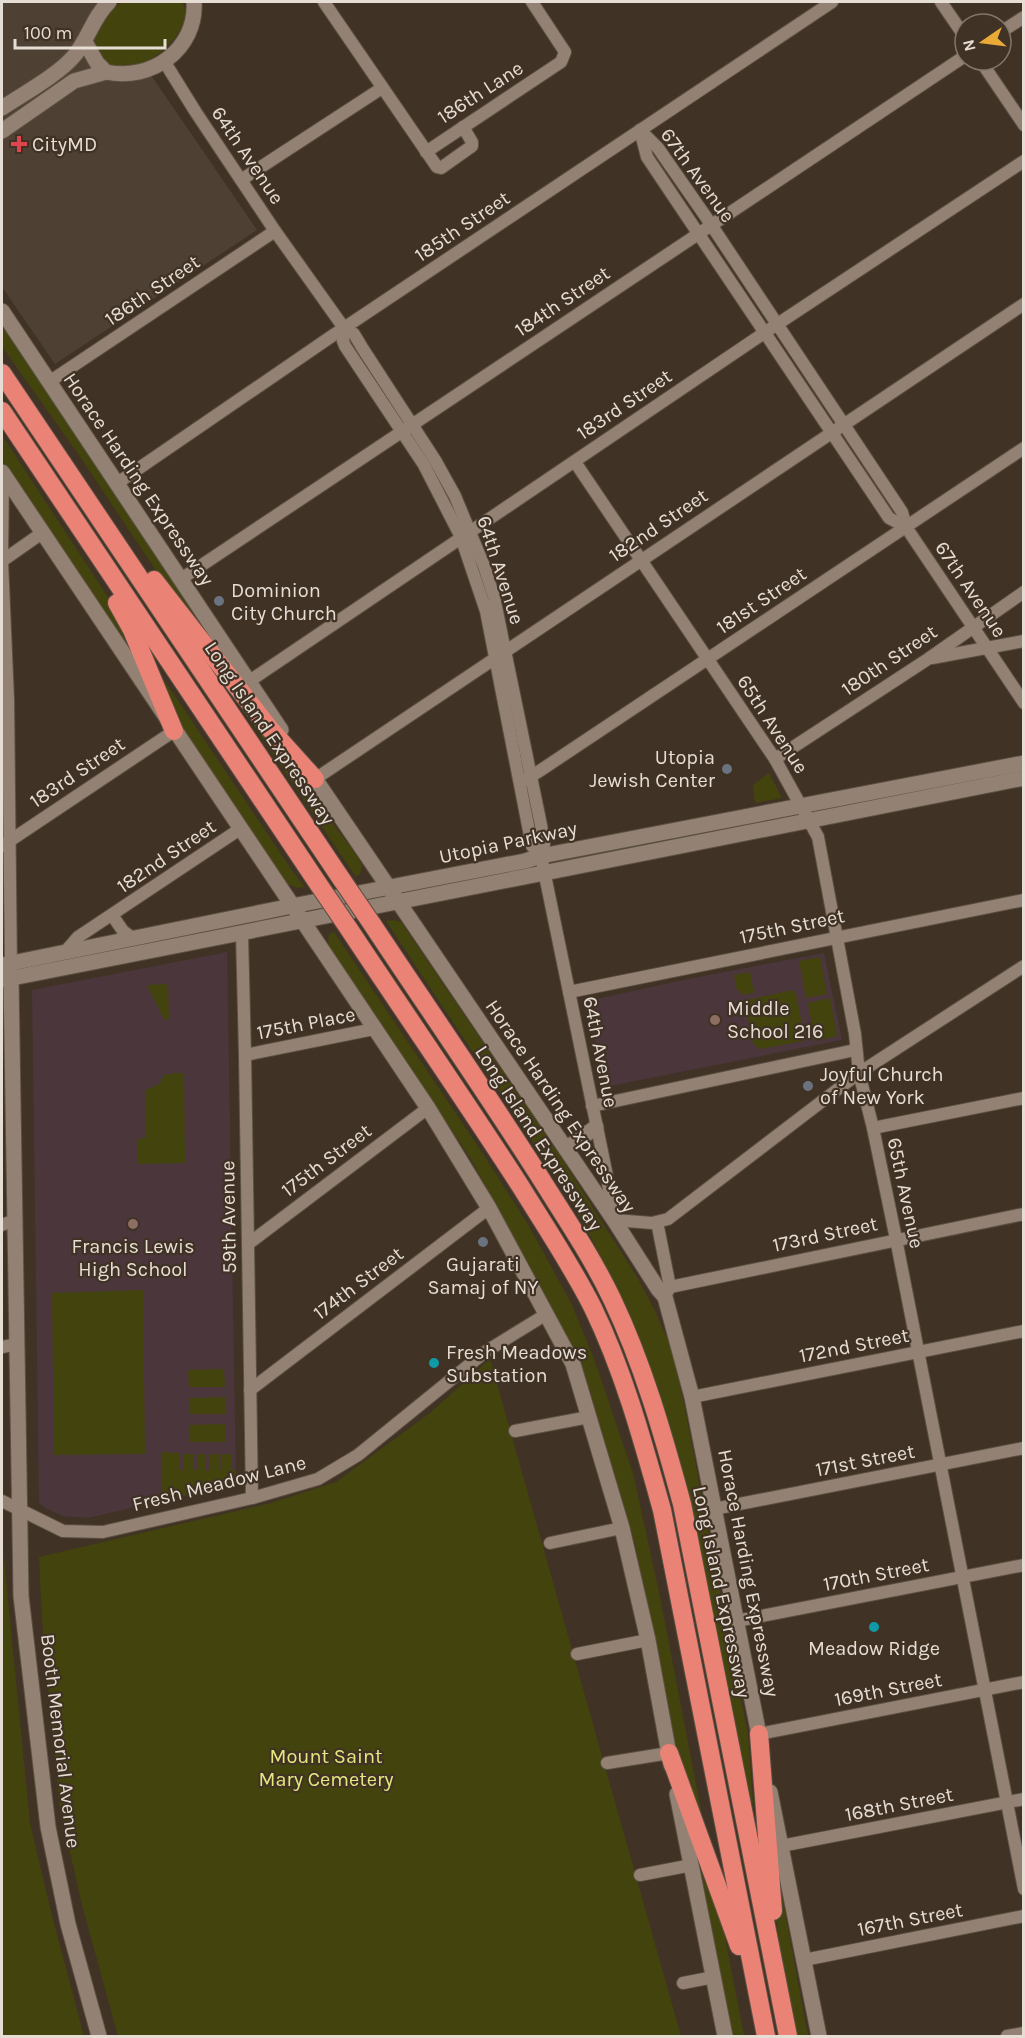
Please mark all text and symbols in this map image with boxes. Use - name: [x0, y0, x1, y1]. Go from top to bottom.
- scale bar: [15, 12, 165, 50]
- north arrow: [953, 12, 1013, 72]
- text: 100 m: [24, 22, 72, 44]
- text: N: [958, 38, 980, 53]
- street label: 186th Lane: [433, 56, 527, 129]
- street label: 64th Avenue: [207, 102, 289, 208]
- street label: 67th Avenue: [656, 124, 740, 227]
- place label: CityMD: [32, 133, 97, 156]
- marker: CityMD: [10, 135, 28, 153]
- street label: 185th Street: [410, 186, 514, 267]
- street label: 186th Street: [100, 250, 205, 331]
- street label: 184th Street: [511, 261, 614, 342]
- street label: 183rd Street: [572, 364, 676, 445]
- street label: Horace Harding Expressway: [59, 368, 219, 590]
- street label: 182nd Street: [605, 484, 712, 567]
- street label: 64th Avenue: [472, 513, 529, 627]
- street label: 67th Avenue: [930, 537, 1011, 642]
- street label: 181st Street: [712, 562, 811, 639]
- place label: Dominion City Church: [231, 579, 337, 625]
- marker: Dominion City Church: [212, 594, 226, 608]
- street label: 180th Street: [837, 620, 942, 701]
- street label: Long Island Expressway: [200, 637, 340, 829]
- street label: 65th Avenue: [732, 671, 813, 778]
- street label: 183rd Street: [25, 732, 129, 813]
- place label: Utopia Jewish Center: [589, 746, 716, 792]
- marker: Utopia Jewish Center: [720, 762, 734, 776]
- street label: 182nd Street: [113, 815, 220, 898]
- street label: Utopia Parkway: [437, 817, 579, 868]
- street label: 175th Street: [738, 904, 847, 949]
- street label: Horace Harding Expressway: [481, 995, 641, 1217]
- street label: 64th Avenue: [578, 995, 623, 1110]
- place label: Middle School 216: [727, 997, 823, 1043]
- street label: 175th Place: [255, 1003, 357, 1044]
- marker: Middle School 216: [708, 1013, 722, 1027]
- street label: Long Island Expressway: [470, 1041, 607, 1235]
- place label: Joyful Church of New York: [820, 1063, 944, 1109]
- marker: Joyful Church of New York: [801, 1079, 815, 1093]
- street label: 175th Street: [277, 1119, 376, 1202]
- street label: 65th Avenue: [883, 1135, 928, 1251]
- street label: 59th Avenue: [216, 1160, 241, 1274]
- street label: 173rd Street: [771, 1212, 880, 1257]
- marker: Francis Lewis High School: [126, 1217, 140, 1231]
- place label: Francis Lewis High School: [72, 1235, 194, 1281]
- marker: Gujarati Samaj of NY: [476, 1235, 490, 1249]
- street label: 174th Street: [309, 1242, 408, 1325]
- place label: Gujarati Samaj of NY: [427, 1253, 539, 1299]
- street label: 172nd Street: [797, 1324, 911, 1367]
- place label: Fresh Meadows Substation: [446, 1341, 587, 1387]
- marker: Fresh Meadows Substation: [427, 1356, 441, 1370]
- street label: 171st Street: [814, 1440, 917, 1481]
- street label: Horace Harding Expressway: [713, 1447, 784, 1699]
- street label: Fresh Meadow Lane: [130, 1451, 308, 1516]
- street label: Long Island Expressway: [688, 1484, 755, 1700]
- street label: 170th Street: [821, 1553, 931, 1596]
- marker: Meadow Ridge: [867, 1620, 881, 1634]
- street label: Booth Memorial Avenue: [36, 1633, 85, 1850]
- place label: Meadow Ridge: [808, 1637, 940, 1660]
- street label: 169th Street: [832, 1668, 944, 1711]
- park label: Mount Saint Mary Cemetery: [258, 1745, 394, 1791]
- street label: 168th Street: [843, 1783, 956, 1826]
- street label: 167th Street: [856, 1898, 965, 1941]

